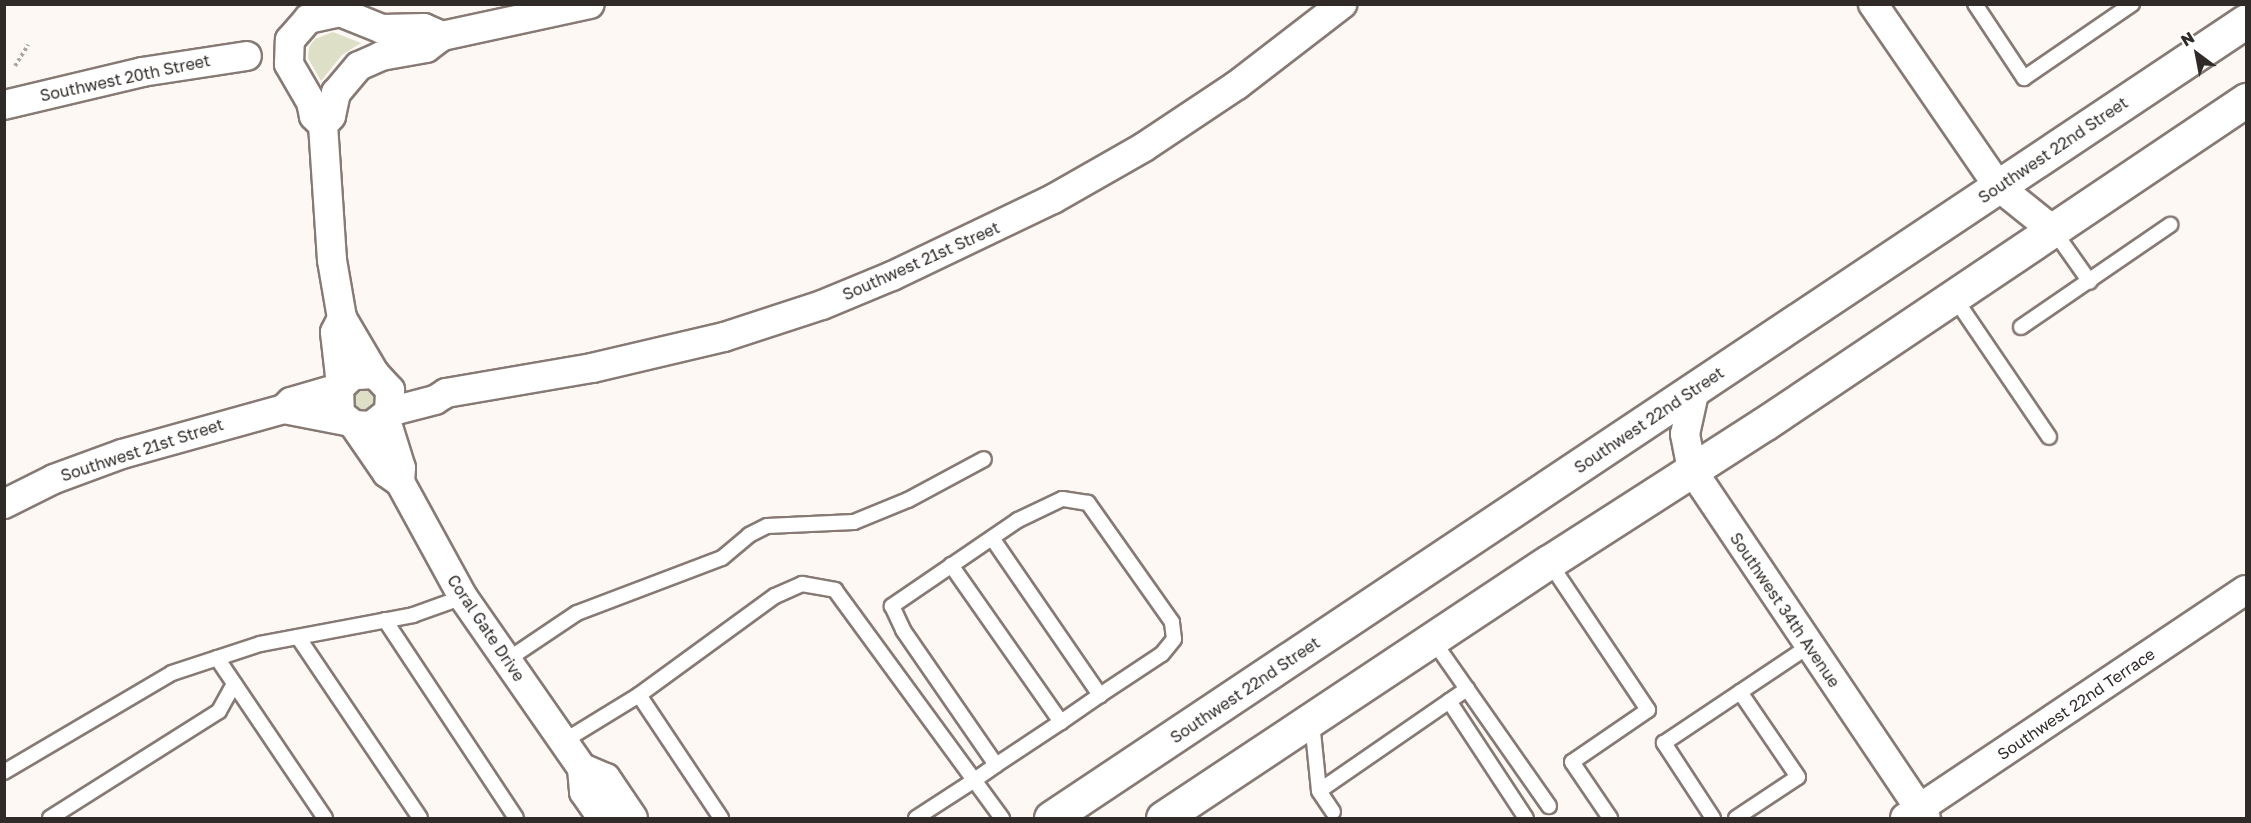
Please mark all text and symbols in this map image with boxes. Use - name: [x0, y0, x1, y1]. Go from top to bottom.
- north arrow: [2167, 24, 2227, 84]
- text: N: [2177, 27, 2198, 50]
- street label: Southwest 20th Street: [38, 51, 212, 105]
- street label: Southwest 22nd Street: [1975, 93, 2131, 207]
- street label: Southwest 21st Street: [840, 218, 1002, 304]
- street label: Southwest 22nd Street: [1571, 363, 1727, 477]
- street label: Southwest 21st Street: [58, 415, 226, 485]
- street label: Southwest 34th Avenue: [1726, 529, 1844, 691]
- street label: Coral Gate Drive: [443, 571, 529, 685]
- street label: Southwest 22nd Street: [1167, 633, 1323, 747]
- street label: Southwest 22nd Terrace: [1994, 644, 2158, 764]

